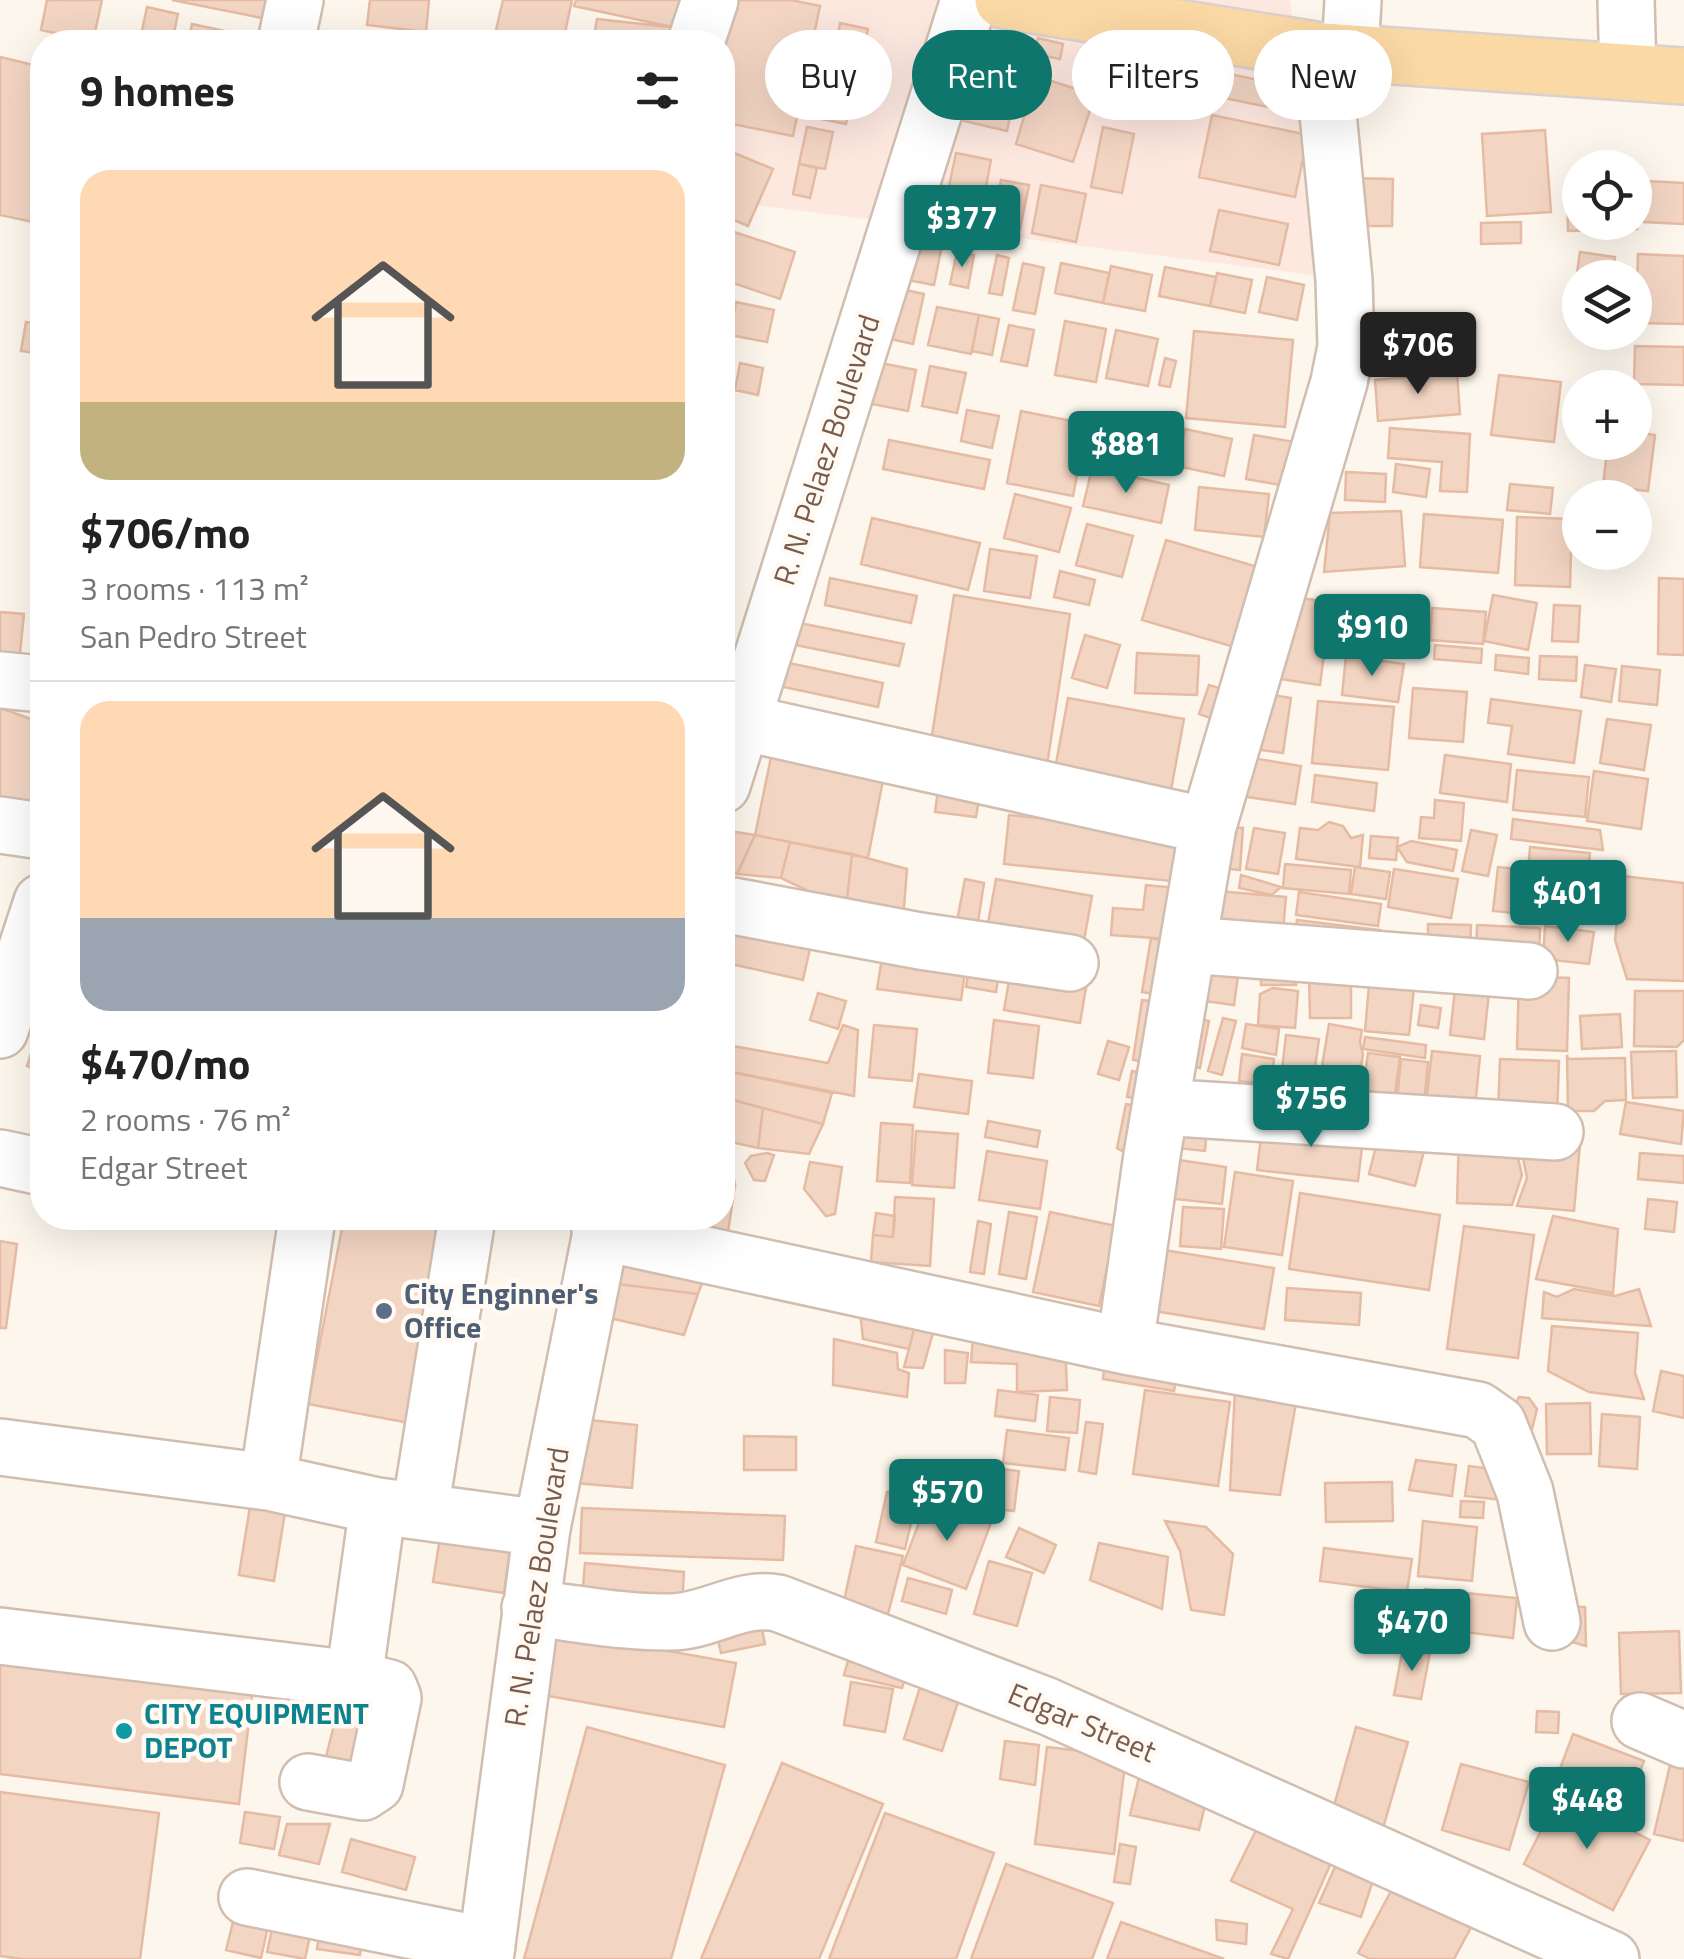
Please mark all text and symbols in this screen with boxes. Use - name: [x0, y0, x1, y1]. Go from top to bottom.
- chip: Buy: [765, 30, 892, 120]
- chip: Rent: [912, 30, 1052, 120]
- chip: Filters: [1072, 30, 1234, 120]
- chip: New: [1254, 30, 1392, 120]
- text: 9 homes: [80, 58, 235, 122]
- icon: filters: [630, 63, 685, 118]
- map controls: [1562, 150, 1652, 570]
- button: locate: [1562, 150, 1652, 240]
- pin: $377: [903, 185, 1021, 270]
- text: $377: [926, 193, 998, 241]
- icon: home: [293, 235, 473, 415]
- button: layers: [1562, 260, 1652, 350]
- street label: R. N. Pelaez Boulevard: [761, 308, 892, 591]
- pin: $706: [1359, 312, 1477, 397]
- text: $706: [1382, 320, 1454, 368]
- button: +: [1562, 370, 1652, 460]
- pin: $881: [1067, 411, 1185, 496]
- text: $881: [1090, 419, 1162, 467]
- button: −: [1562, 480, 1652, 570]
- text: $706/mo: [80, 500, 250, 564]
- text: 3 rooms · 113 m²: [80, 564, 309, 612]
- pin: $910: [1313, 594, 1431, 679]
- text: $910: [1336, 602, 1408, 650]
- text: San Pedro Street: [80, 612, 307, 660]
- icon: home: [293, 766, 473, 946]
- pin: $401: [1509, 860, 1627, 945]
- text: $401: [1532, 868, 1604, 916]
- text: $470/mo: [80, 1031, 250, 1095]
- pin: $756: [1252, 1065, 1370, 1150]
- text: $756: [1275, 1073, 1347, 1121]
- text: 2 rooms · 76 m²: [80, 1095, 291, 1143]
- text: Edgar Street: [80, 1143, 247, 1191]
- place label: City Enginner's Office: [404, 1270, 599, 1350]
- marker: City Enginner's Office: [373, 1300, 395, 1322]
- street label: R. N. Pelaez Boulevard: [491, 1444, 581, 1730]
- pin: $570: [888, 1459, 1006, 1544]
- text: $570: [911, 1467, 983, 1515]
- pin: $470: [1353, 1589, 1471, 1674]
- text: $470: [1376, 1597, 1448, 1645]
- street label: Edgar Street: [1001, 1670, 1164, 1774]
- place label: CITY EQUIPMENT DEPOT: [144, 1690, 369, 1770]
- marker: CITY EQUIPMENT DEPOT: [113, 1720, 135, 1742]
- pin: $448: [1528, 1767, 1646, 1852]
- text: $448: [1551, 1775, 1623, 1823]

